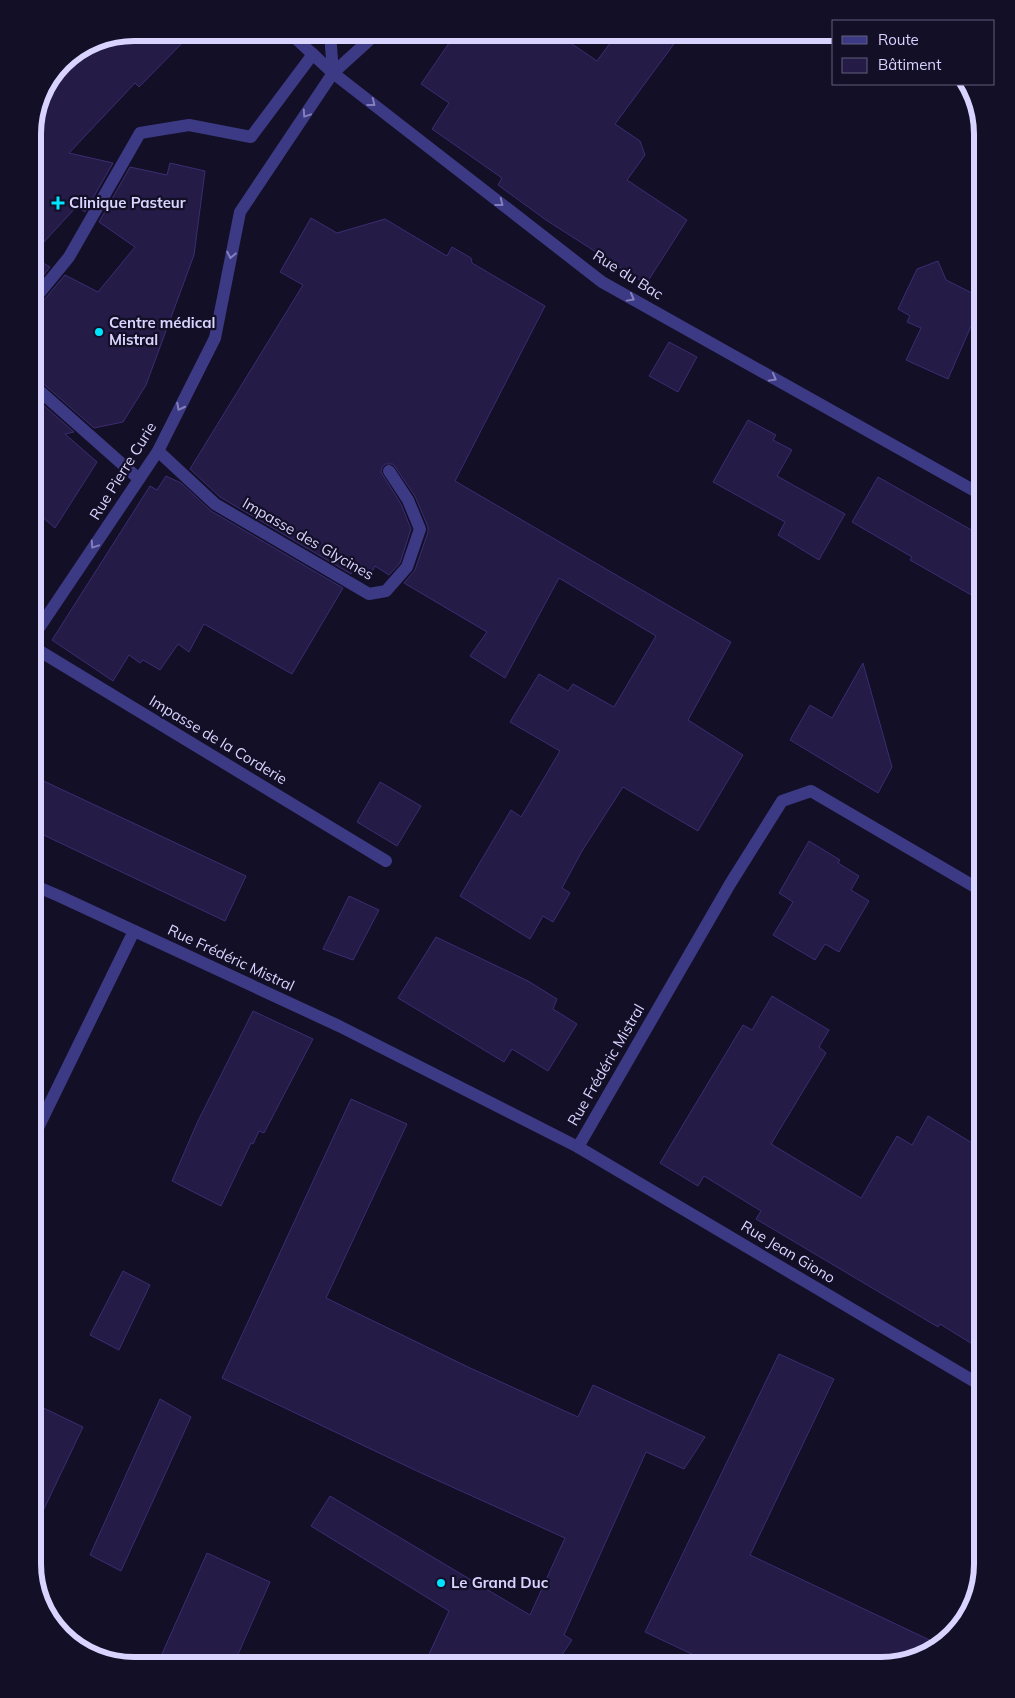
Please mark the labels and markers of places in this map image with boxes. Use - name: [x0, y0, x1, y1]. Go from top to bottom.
- place label: Clinique Pasteur: [69, 193, 186, 212]
- marker: Clinique Pasteur: [51, 196, 65, 210]
- place label: Centre médical Mistral: [109, 313, 215, 349]
- marker: Centre médical Mistral: [93, 326, 105, 338]
- place label: Le Grand Duc: [451, 1573, 549, 1592]
- marker: Le Grand Duc: [435, 1577, 447, 1589]

